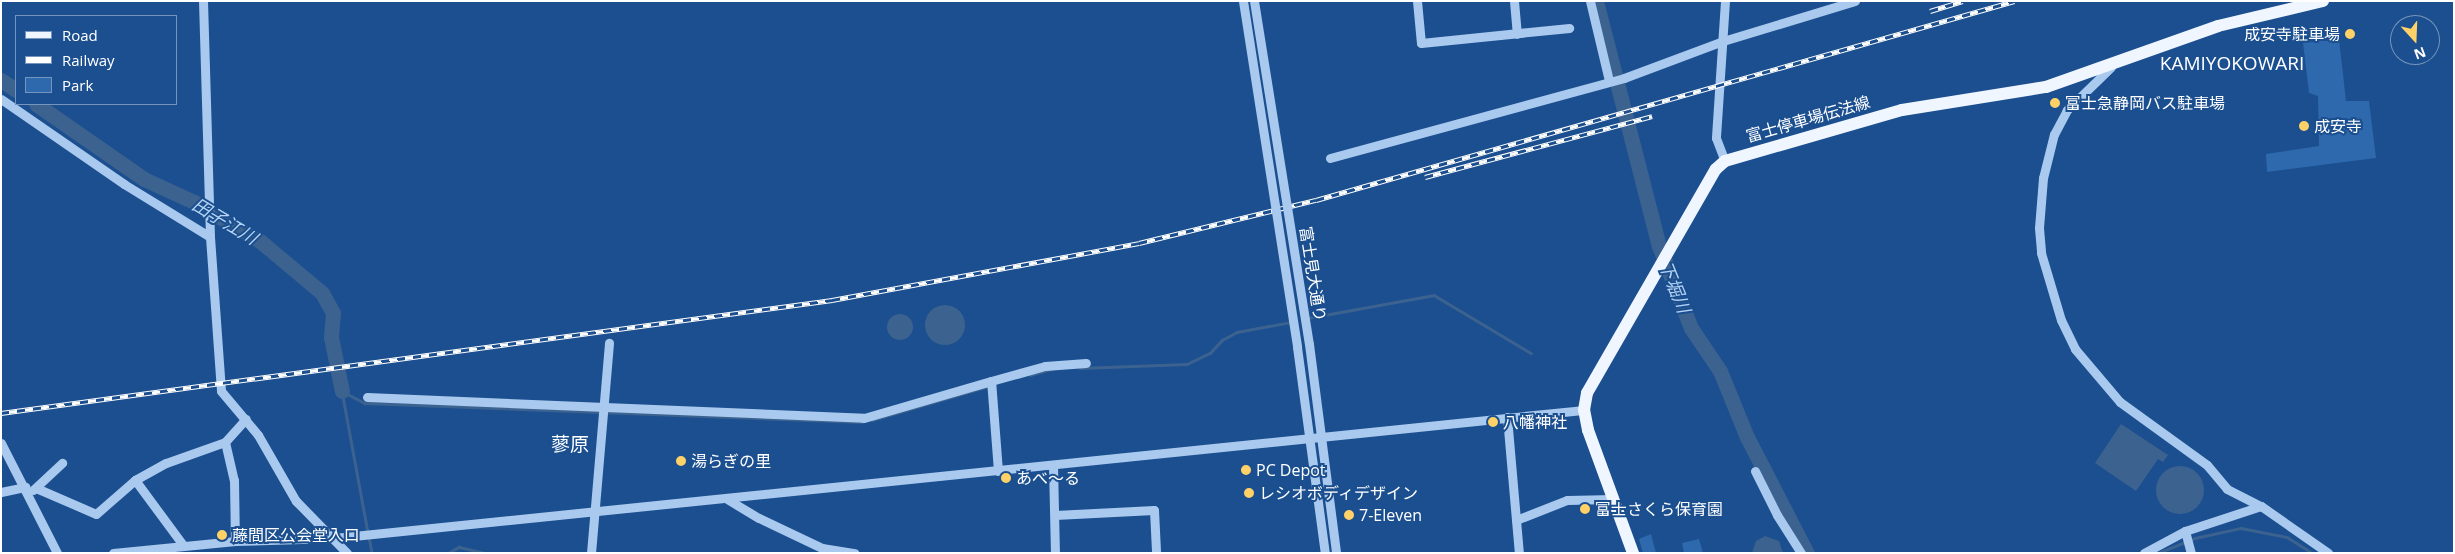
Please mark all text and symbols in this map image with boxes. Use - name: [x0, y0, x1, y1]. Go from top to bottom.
- legend: [15, 15, 178, 105]
- north arrow: [2390, 15, 2440, 65]
- place label: 成安寺駐車場: [2244, 24, 2340, 44]
- text: Road: [62, 25, 98, 45]
- marker: 成安寺駐車場: [2344, 28, 2356, 40]
- text: N: [2411, 43, 2429, 64]
- text: Railway: [62, 50, 115, 70]
- district label: KAMIYOKOWARI: [2152, 53, 2312, 75]
- text: Park: [62, 75, 93, 95]
- street label: 富士停車場伝法線: [1744, 92, 1872, 146]
- place label: 富士急静岡バス駐車場: [2065, 93, 2225, 113]
- marker: 富士急静岡バス駐車場: [2049, 97, 2061, 109]
- place label: 成安寺: [2314, 116, 2362, 136]
- marker: 成安寺: [2298, 120, 2310, 132]
- water label: 田子江川: [189, 193, 261, 249]
- street label: 富士見大通り: [1296, 225, 1330, 323]
- water label: 下堀川: [1655, 258, 1695, 316]
- place label: 八幡神社: [1503, 412, 1567, 432]
- marker: 八幡神社: [1487, 416, 1499, 428]
- district label: 蓼原: [551, 434, 589, 456]
- place label: 湯らぎの里: [691, 451, 771, 471]
- marker: 湯らぎの里: [675, 455, 687, 467]
- place label: PC Depot: [1256, 460, 1326, 480]
- marker: PC Depot: [1240, 464, 1252, 476]
- place label: あべ〜る: [1016, 468, 1080, 488]
- marker: あべ〜る: [1000, 472, 1012, 484]
- place label: レシオボディデザイン: [1259, 483, 1419, 503]
- marker: レシオボディデザイン: [1243, 487, 1255, 499]
- place label: 富士さくら保育園: [1595, 499, 1723, 519]
- marker: 富士さくら保育園: [1579, 503, 1591, 515]
- place label: 7-Eleven: [1359, 505, 1422, 525]
- marker: 7-Eleven: [1343, 509, 1355, 521]
- place label: 藤間区公会堂入口: [232, 525, 360, 545]
- marker: 藤間区公会堂入口: [216, 529, 228, 541]

